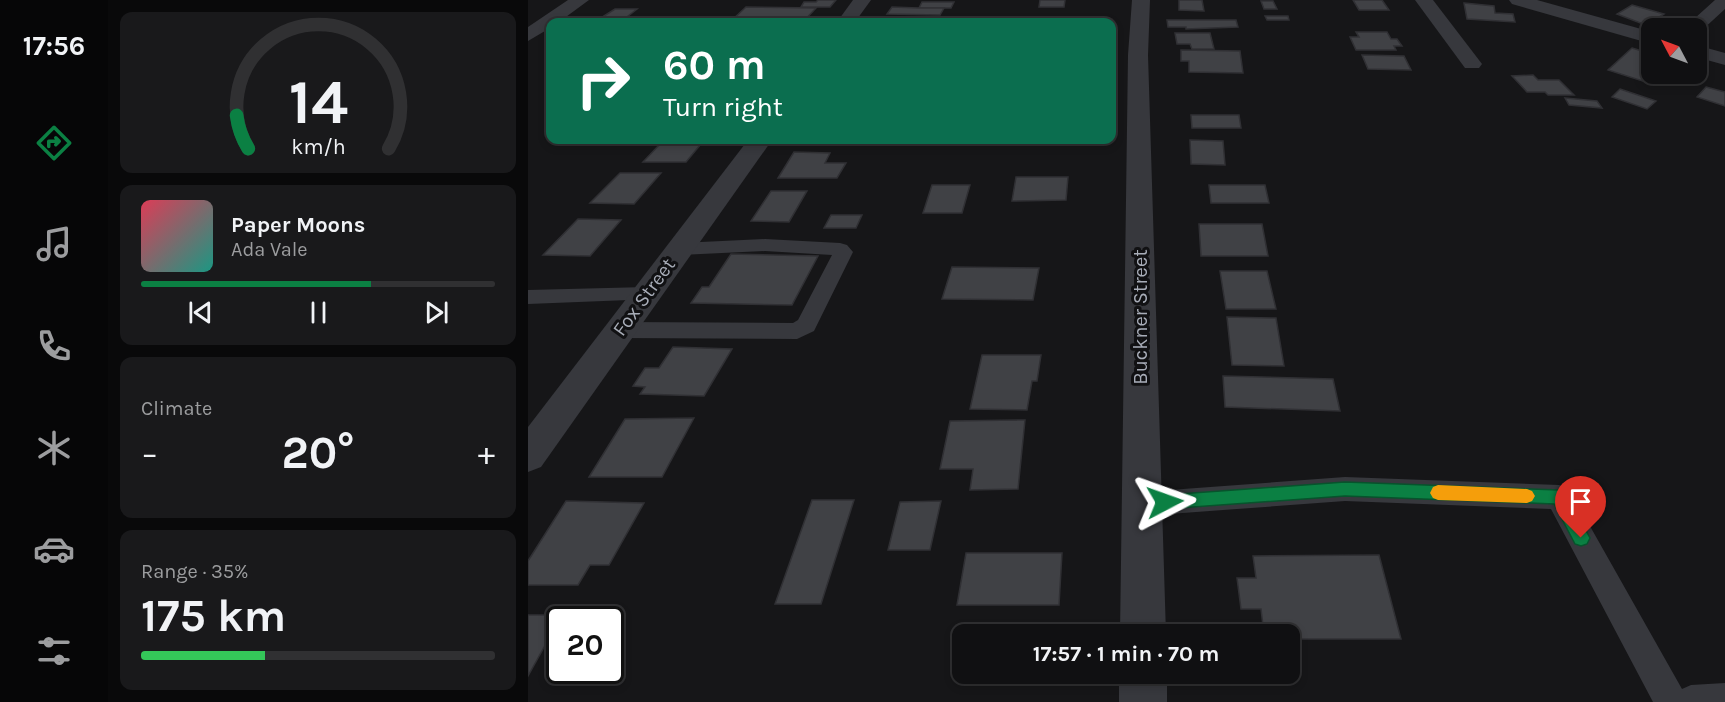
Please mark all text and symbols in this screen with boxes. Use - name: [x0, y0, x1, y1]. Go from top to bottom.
- north arrow: [1641, 18, 1707, 84]
- map controls: [1641, 18, 1707, 84]
- text: 17:56: [23, 30, 85, 62]
- text: 60 m: [663, 40, 766, 90]
- icon: right: [564, 42, 642, 120]
- text: 14: [288, 66, 348, 139]
- text: Turn right: [663, 91, 783, 123]
- icon: directions: [33, 122, 75, 164]
- text: km/h: [291, 135, 345, 160]
- text: Paper Moons: [231, 212, 365, 238]
- icon: music: [33, 223, 75, 265]
- text: Ada Vale: [231, 238, 308, 261]
- street label: Buckner Street: [1129, 249, 1152, 385]
- street label: Fox Street: [608, 253, 680, 340]
- icon: previous: [184, 296, 217, 329]
- icon: pause: [302, 296, 335, 329]
- icon: next: [420, 296, 453, 329]
- icon: phone: [33, 325, 75, 367]
- text: Climate: [141, 397, 212, 420]
- icon: climate: [33, 427, 75, 469]
- text: 20°: [281, 427, 355, 479]
- text: −: [141, 434, 158, 472]
- text: +: [478, 434, 495, 472]
- position arrow: [1133, 470, 1197, 534]
- pin: [1555, 476, 1606, 538]
- icon: arrive: [1564, 485, 1597, 518]
- icon: car: [33, 528, 75, 570]
- text: Range · 35%: [141, 560, 249, 583]
- text: 175 km: [141, 590, 286, 642]
- speed limit sign: 20: [546, 606, 624, 684]
- icon: filters: [33, 630, 75, 672]
- text: 17:57 · 1 min · 70 m: [1033, 641, 1219, 667]

